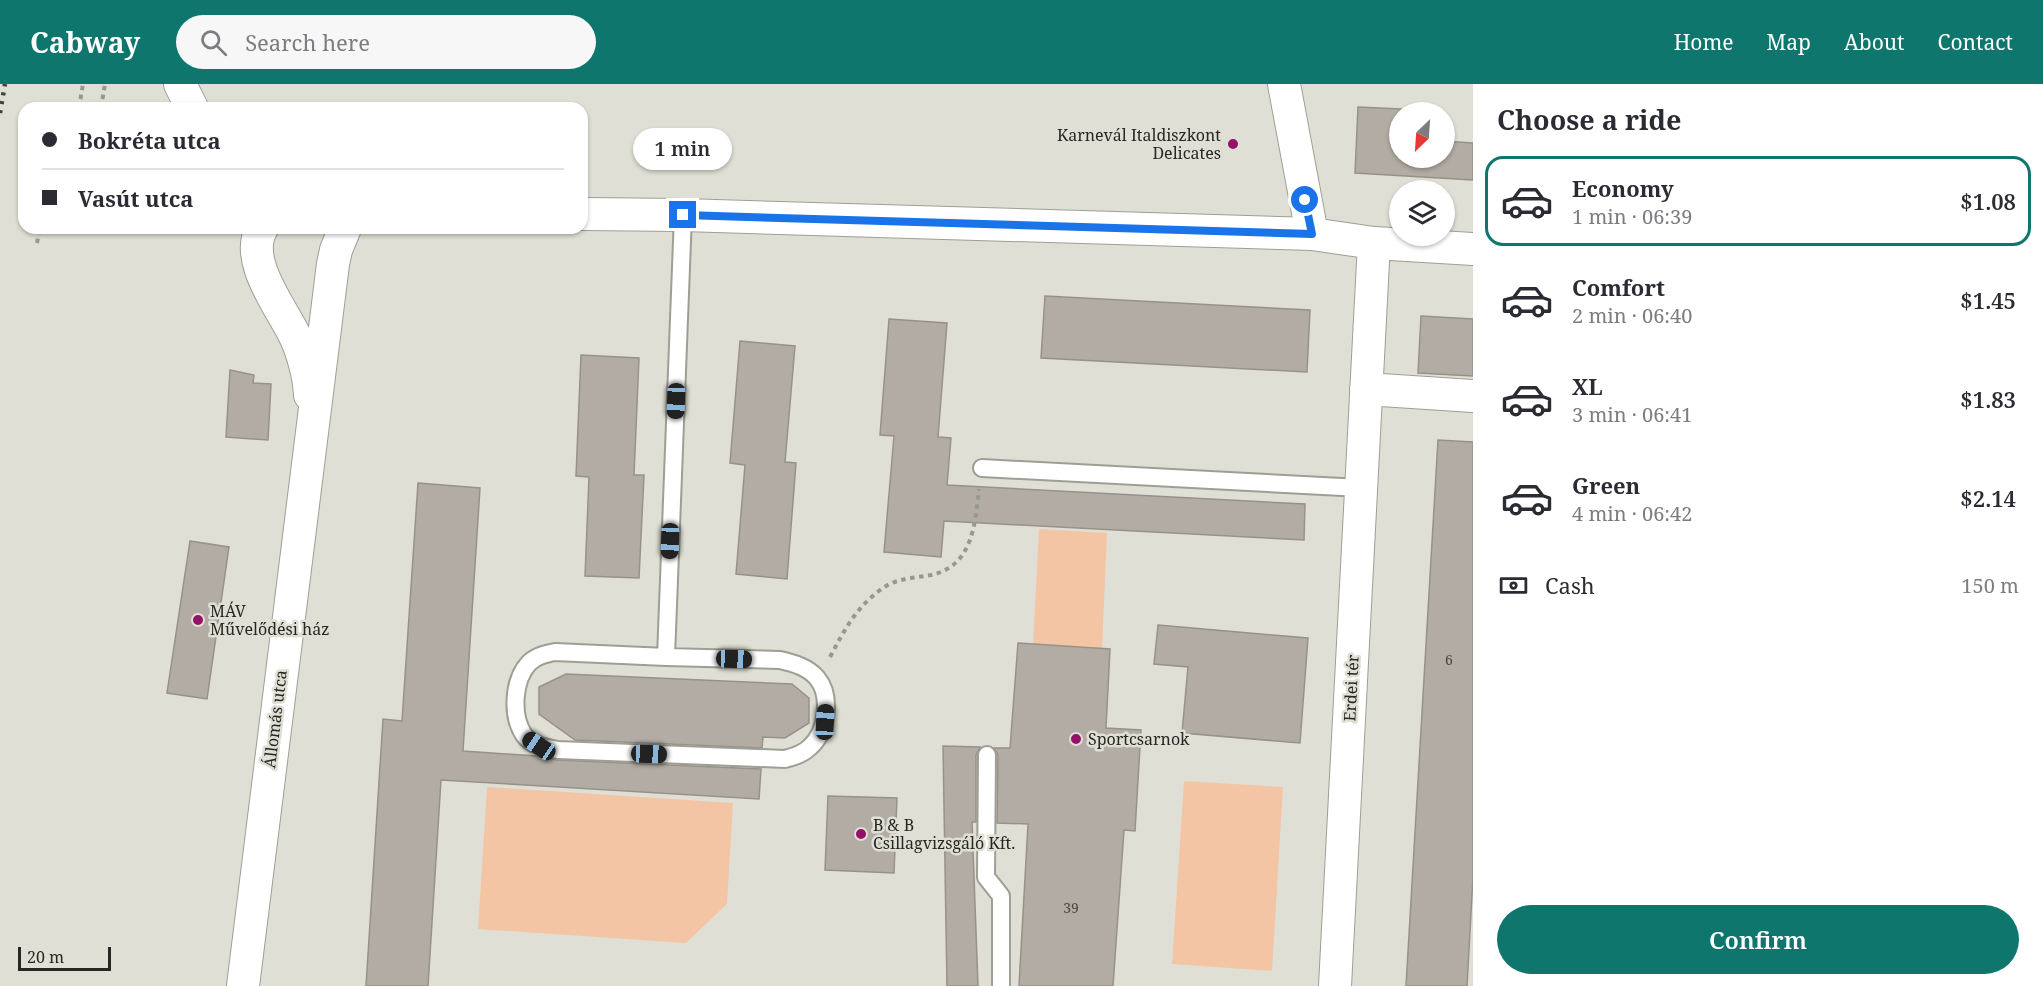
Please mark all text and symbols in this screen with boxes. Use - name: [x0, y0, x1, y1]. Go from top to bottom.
- search box: [176, 15, 596, 69]
- text: Cabway: [30, 23, 140, 61]
- icon: search: [197, 26, 230, 59]
- text: Search here: [245, 27, 370, 57]
- text: Home: [1674, 28, 1734, 56]
- text: Map: [1767, 28, 1811, 56]
- text: About: [1844, 28, 1905, 56]
- text: Contact: [1938, 28, 2013, 56]
- text: Choose a ride: [1497, 101, 1682, 138]
- north arrow: [1389, 102, 1455, 168]
- map controls: [1389, 102, 1455, 246]
- place label: Karnevál Italdiszkont Delicates: [1057, 124, 1221, 164]
- text: Bokréta utca: [78, 125, 221, 155]
- callout: 1 min: [634, 128, 732, 170]
- text: 1 min: [655, 135, 710, 162]
- marker: Karnevál Italdiszkont Delicates: [1226, 137, 1240, 151]
- text: Economy: [1572, 173, 1674, 203]
- icon: car: [1500, 174, 1554, 228]
- button: layers: [1389, 180, 1455, 246]
- text: Vasút utca: [78, 183, 194, 213]
- route start: [1291, 186, 1318, 213]
- text: $1.08: [1960, 186, 2016, 216]
- route end: [669, 201, 696, 228]
- text: 1 min · 06:39: [1572, 203, 1692, 230]
- text: Comfort: [1572, 272, 1665, 302]
- icon: car: [1500, 273, 1554, 327]
- text: $1.45: [1960, 285, 2016, 315]
- text: 2 min · 06:40: [1572, 302, 1692, 329]
- text: XL: [1572, 371, 1603, 401]
- icon: car: [1500, 372, 1554, 426]
- car: [666, 383, 686, 419]
- text: $1.83: [1960, 384, 2016, 414]
- text: 3 min · 06:41: [1572, 401, 1692, 428]
- text: Green: [1572, 470, 1640, 500]
- icon: car: [1500, 471, 1554, 525]
- text: $2.14: [1960, 483, 2016, 513]
- text: 4 min · 06:42: [1572, 500, 1692, 527]
- car: [660, 523, 680, 559]
- icon: cash: [1497, 569, 1530, 602]
- text: Cash: [1545, 570, 1595, 600]
- text: 150 m: [1961, 572, 2019, 599]
- place label: MÁV Művelődési ház: [210, 600, 329, 640]
- marker: MÁV Művelődési ház: [191, 613, 205, 627]
- car: [716, 649, 752, 669]
- house number: 6: [1445, 650, 1453, 669]
- street label: Erdei tér: [1338, 654, 1364, 722]
- street label: Állomás utca: [258, 669, 292, 769]
- car: [815, 704, 835, 740]
- car: [519, 728, 559, 764]
- place label: Sportcsarnok: [1088, 728, 1190, 750]
- marker: Sportcsarnok: [1069, 732, 1083, 746]
- car: [631, 744, 667, 764]
- place label: B & B Csillagvizsgáló Kft.: [873, 814, 1015, 854]
- marker: B & B Csillagvizsgáló Kft.: [854, 827, 868, 841]
- house number: 39: [1063, 898, 1079, 917]
- button: Confirm: [1497, 905, 2019, 974]
- scale bar: [18, 944, 111, 972]
- text: 20 m: [27, 946, 64, 968]

